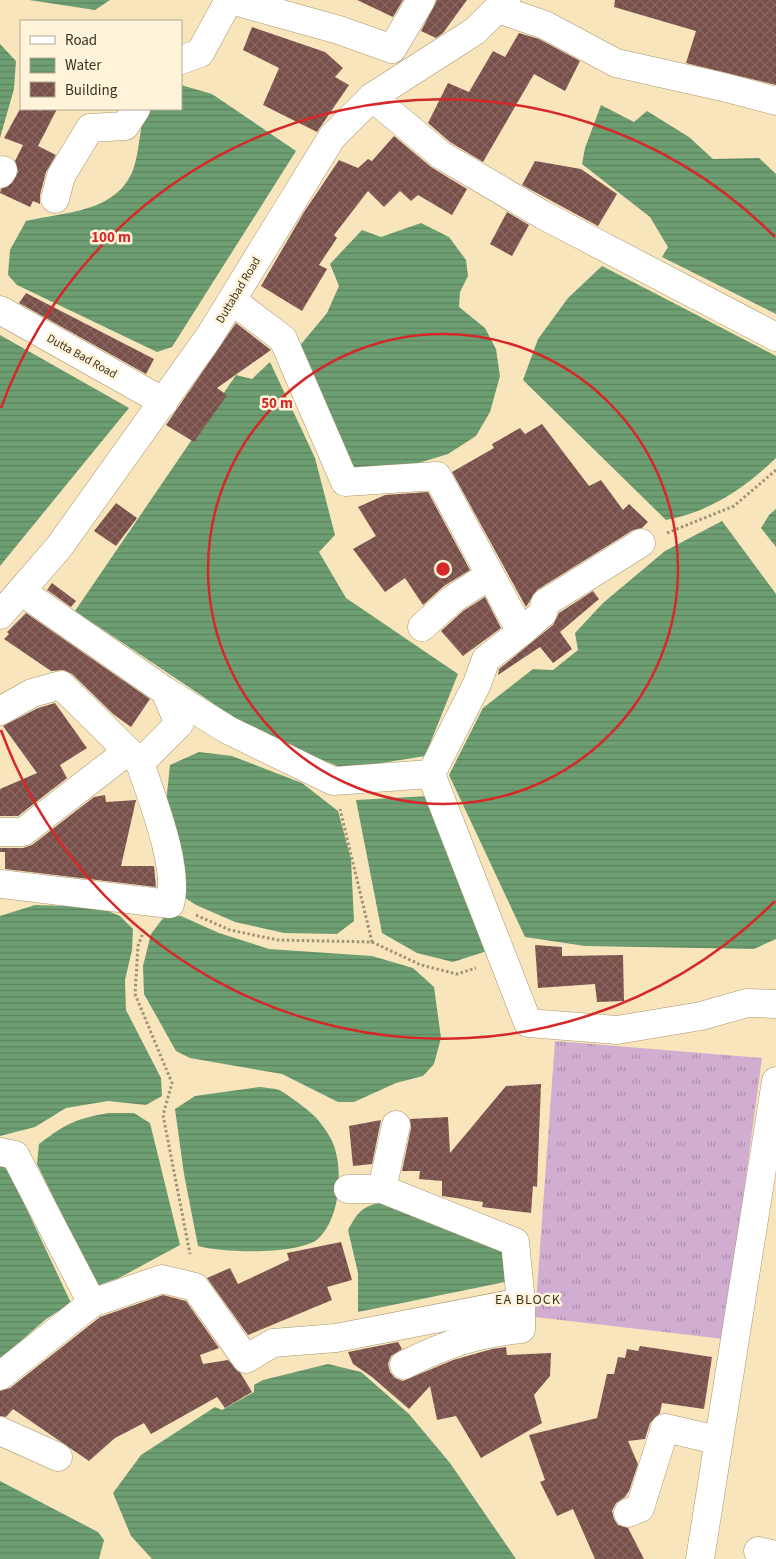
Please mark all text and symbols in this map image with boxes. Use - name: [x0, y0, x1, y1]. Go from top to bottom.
- legend: [20, 20, 182, 110]
- text: Road: [65, 30, 97, 51]
- text: Water: [65, 55, 102, 76]
- text: Building: [65, 80, 118, 101]
- text: 100 m: [91, 227, 131, 248]
- street label: Duttabad Road: [212, 254, 265, 327]
- street label: Dutta Bad Road: [44, 330, 120, 383]
- text: 50 m: [261, 393, 293, 414]
- centre of rings: [434, 560, 452, 578]
- district label: EA BLOCK: [495, 1290, 561, 1310]

